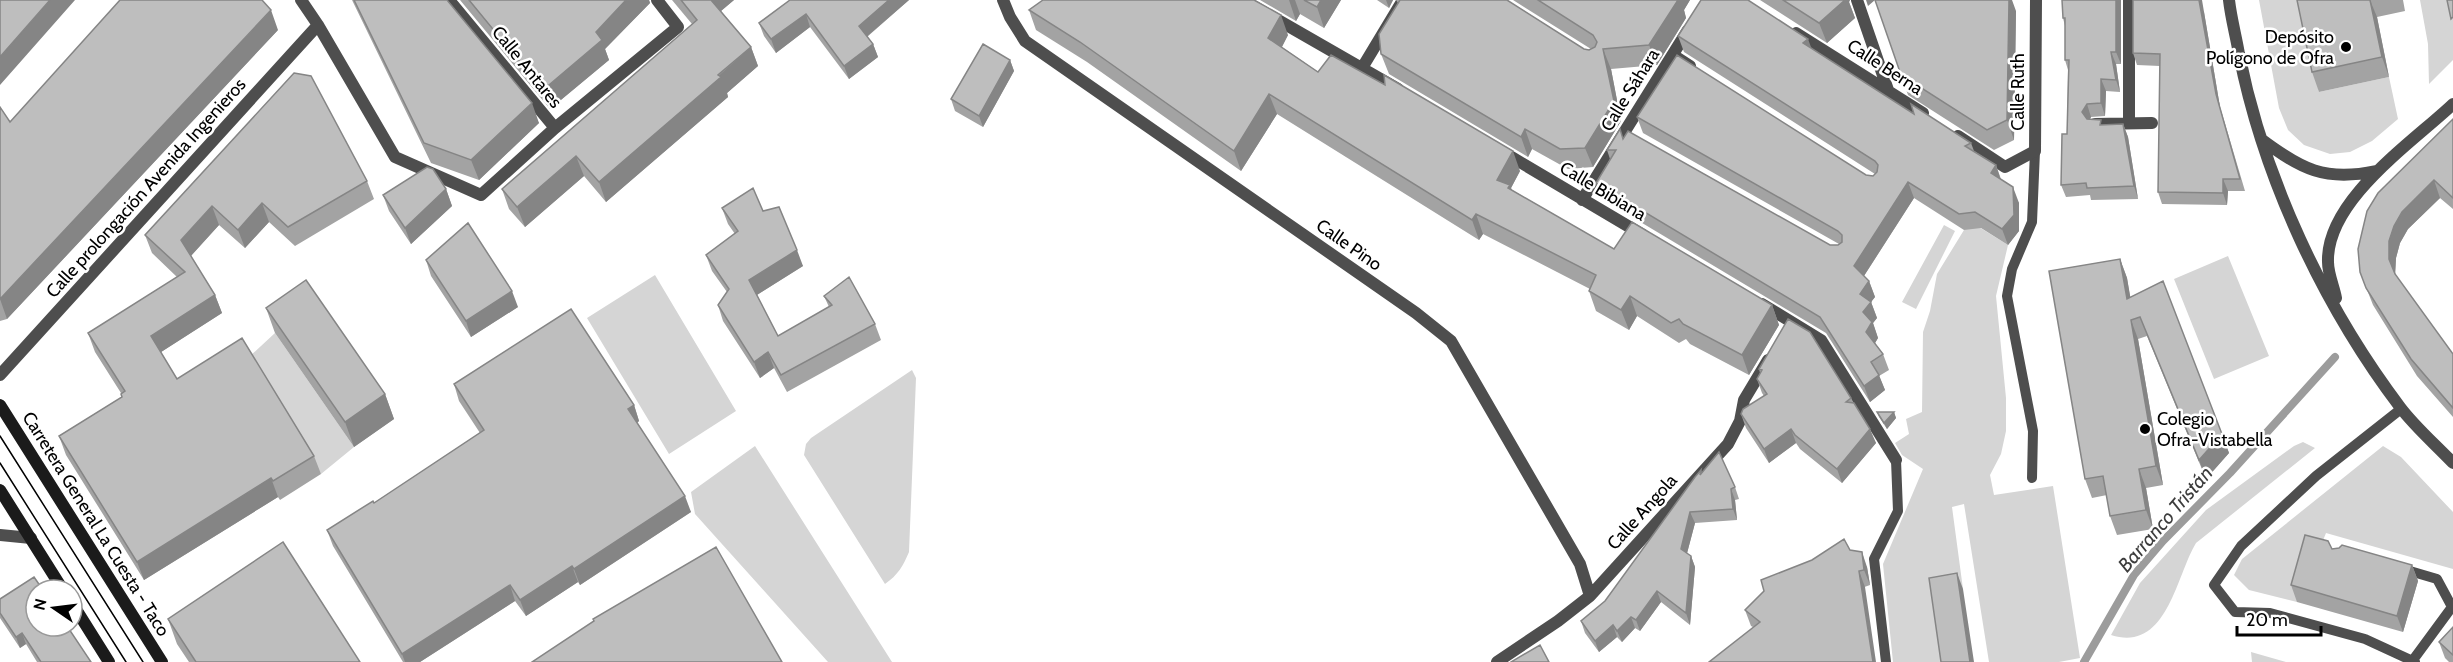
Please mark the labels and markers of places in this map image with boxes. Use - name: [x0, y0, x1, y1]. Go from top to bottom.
- place label: Depósito Polígono de Ofra: [2206, 26, 2334, 69]
- marker: Depósito Polígono de Ofra: [2339, 40, 2353, 54]
- place label: Colegio Ofra-Vistabella: [2157, 408, 2273, 451]
- marker: Colegio Ofra-Vistabella: [2138, 422, 2152, 436]

